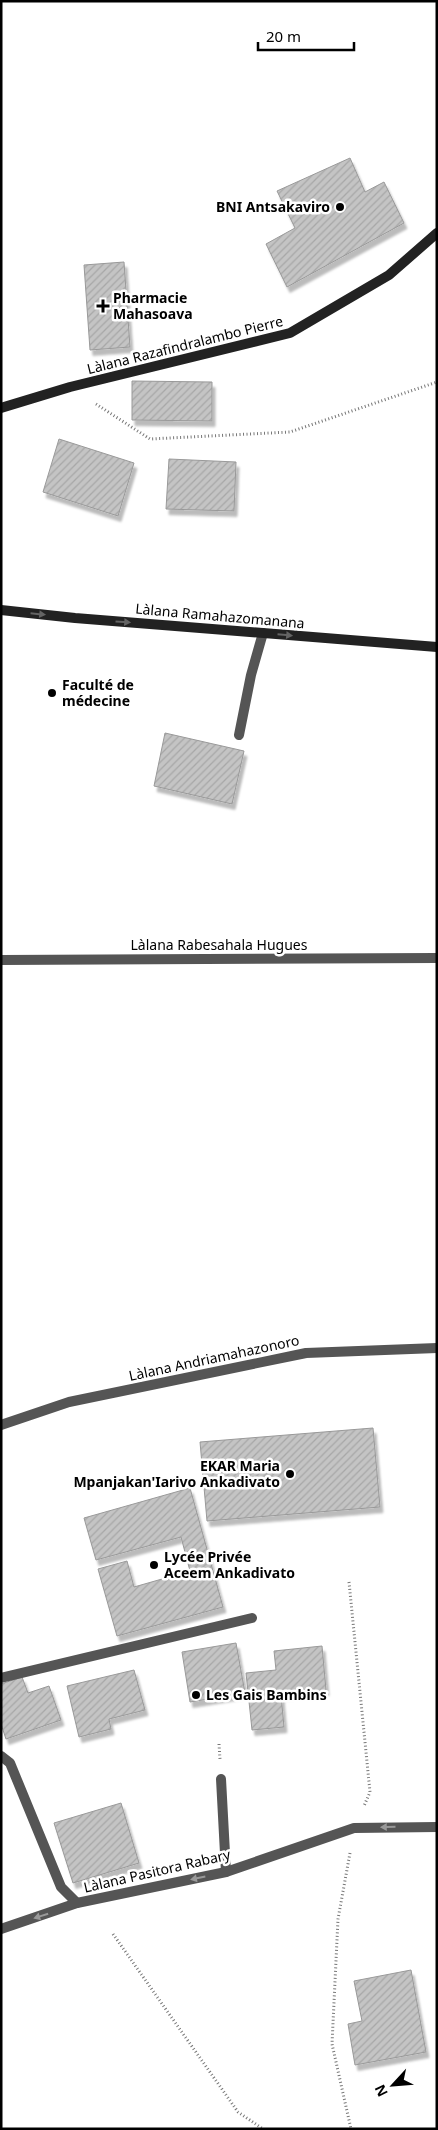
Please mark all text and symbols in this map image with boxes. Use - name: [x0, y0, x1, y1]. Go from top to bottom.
- scale bar: [258, 20, 354, 52]
- text: 20 m: [266, 26, 301, 46]
- place label: BNI Antsakaviro: [216, 197, 330, 216]
- marker: BNI Antsakaviro: [334, 201, 346, 213]
- place label: Pharmacie Mahasoava: [113, 288, 193, 323]
- marker: Pharmacie Mahasoava: [97, 300, 109, 312]
- street label: Làlana Razafindralambo Pierre: [85, 311, 285, 378]
- street label: Làlana Ramahazomanana: [135, 599, 305, 632]
- one-way arrow: [30, 610, 46, 618]
- one-way arrow: [116, 619, 132, 627]
- one-way arrow: [278, 631, 294, 639]
- place label: Faculté de médecine: [62, 675, 134, 710]
- marker: Faculté de médecine: [46, 687, 58, 699]
- street label: Làlana Rabesahala Hugues: [131, 935, 308, 954]
- street label: Làlana Andriamahazonoro: [127, 1330, 301, 1385]
- place label: EKAR Maria Mpanjakan'Iarivo Ankadivato: [73, 1456, 280, 1491]
- marker: EKAR Maria Mpanjakan'Iarivo Ankadivato: [284, 1468, 296, 1480]
- place label: Lycée Privée Aceem Ankadivato: [164, 1547, 295, 1582]
- marker: Lycée Privée Aceem Ankadivato: [148, 1559, 160, 1571]
- place label: Les Gais Bambins: [206, 1685, 327, 1704]
- marker: Les Gais Bambins: [190, 1689, 202, 1701]
- one-way arrow: [380, 1823, 396, 1831]
- street label: Làlana Pasitora Rabary: [82, 1844, 233, 1897]
- one-way arrow: [190, 1874, 206, 1882]
- one-way arrow: [33, 1912, 48, 1920]
- north arrow: [368, 2060, 418, 2110]
- text: N: [370, 2082, 392, 2100]

